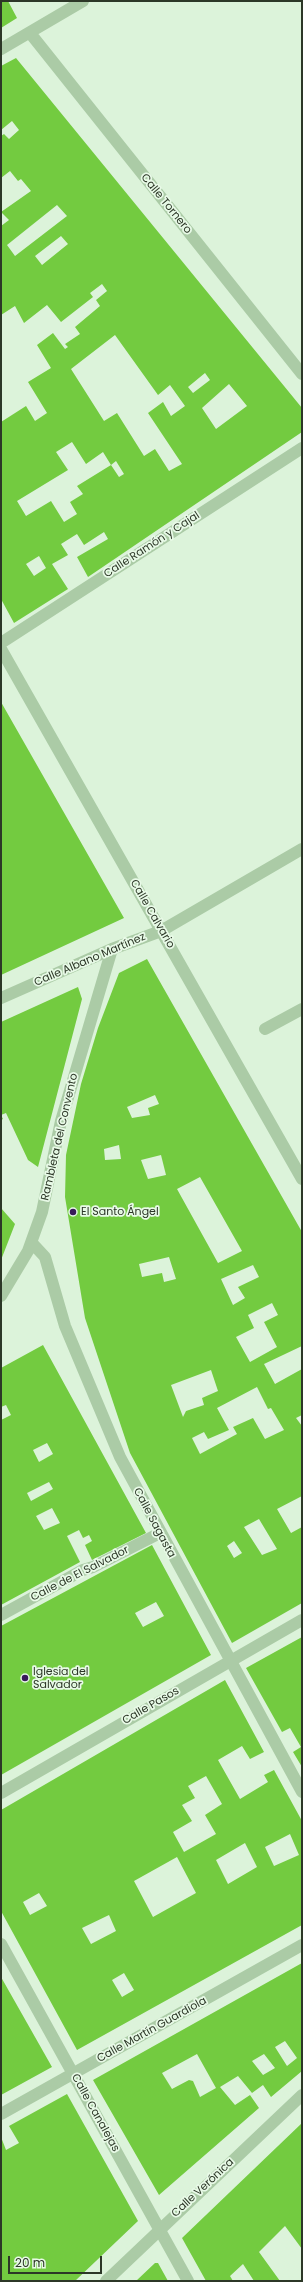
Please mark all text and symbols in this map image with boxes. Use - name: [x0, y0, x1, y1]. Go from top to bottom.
- street label: Calle Tornero: [138, 171, 194, 237]
- street label: Calle Ramón y Cajal: [102, 509, 202, 581]
- street label: Calle Calvario: [127, 877, 177, 951]
- street label: Calle Albano Martínez: [32, 931, 148, 989]
- street label: Rambleta del Convento: [39, 1072, 81, 1202]
- place label: El Santo Ángel: [81, 1205, 159, 1219]
- marker: El Santo Ángel: [68, 1207, 78, 1217]
- street label: Calle Sagasta: [130, 1486, 178, 1560]
- street label: Calle de El Salvador: [29, 1544, 131, 1604]
- place label: Iglesia del Salvador: [33, 1665, 88, 1691]
- marker: Iglesia del Salvador: [20, 1673, 30, 1683]
- street label: Calle Pasos: [120, 1684, 182, 1728]
- street label: Calle Martín Guardiola: [95, 1994, 209, 2066]
- street label: Calle Canalejas: [68, 2072, 122, 2154]
- street label: Calle Verónica: [169, 2156, 237, 2220]
- scale bar: [10, 2248, 104, 2274]
- text: 20 m: [15, 2254, 45, 2271]

